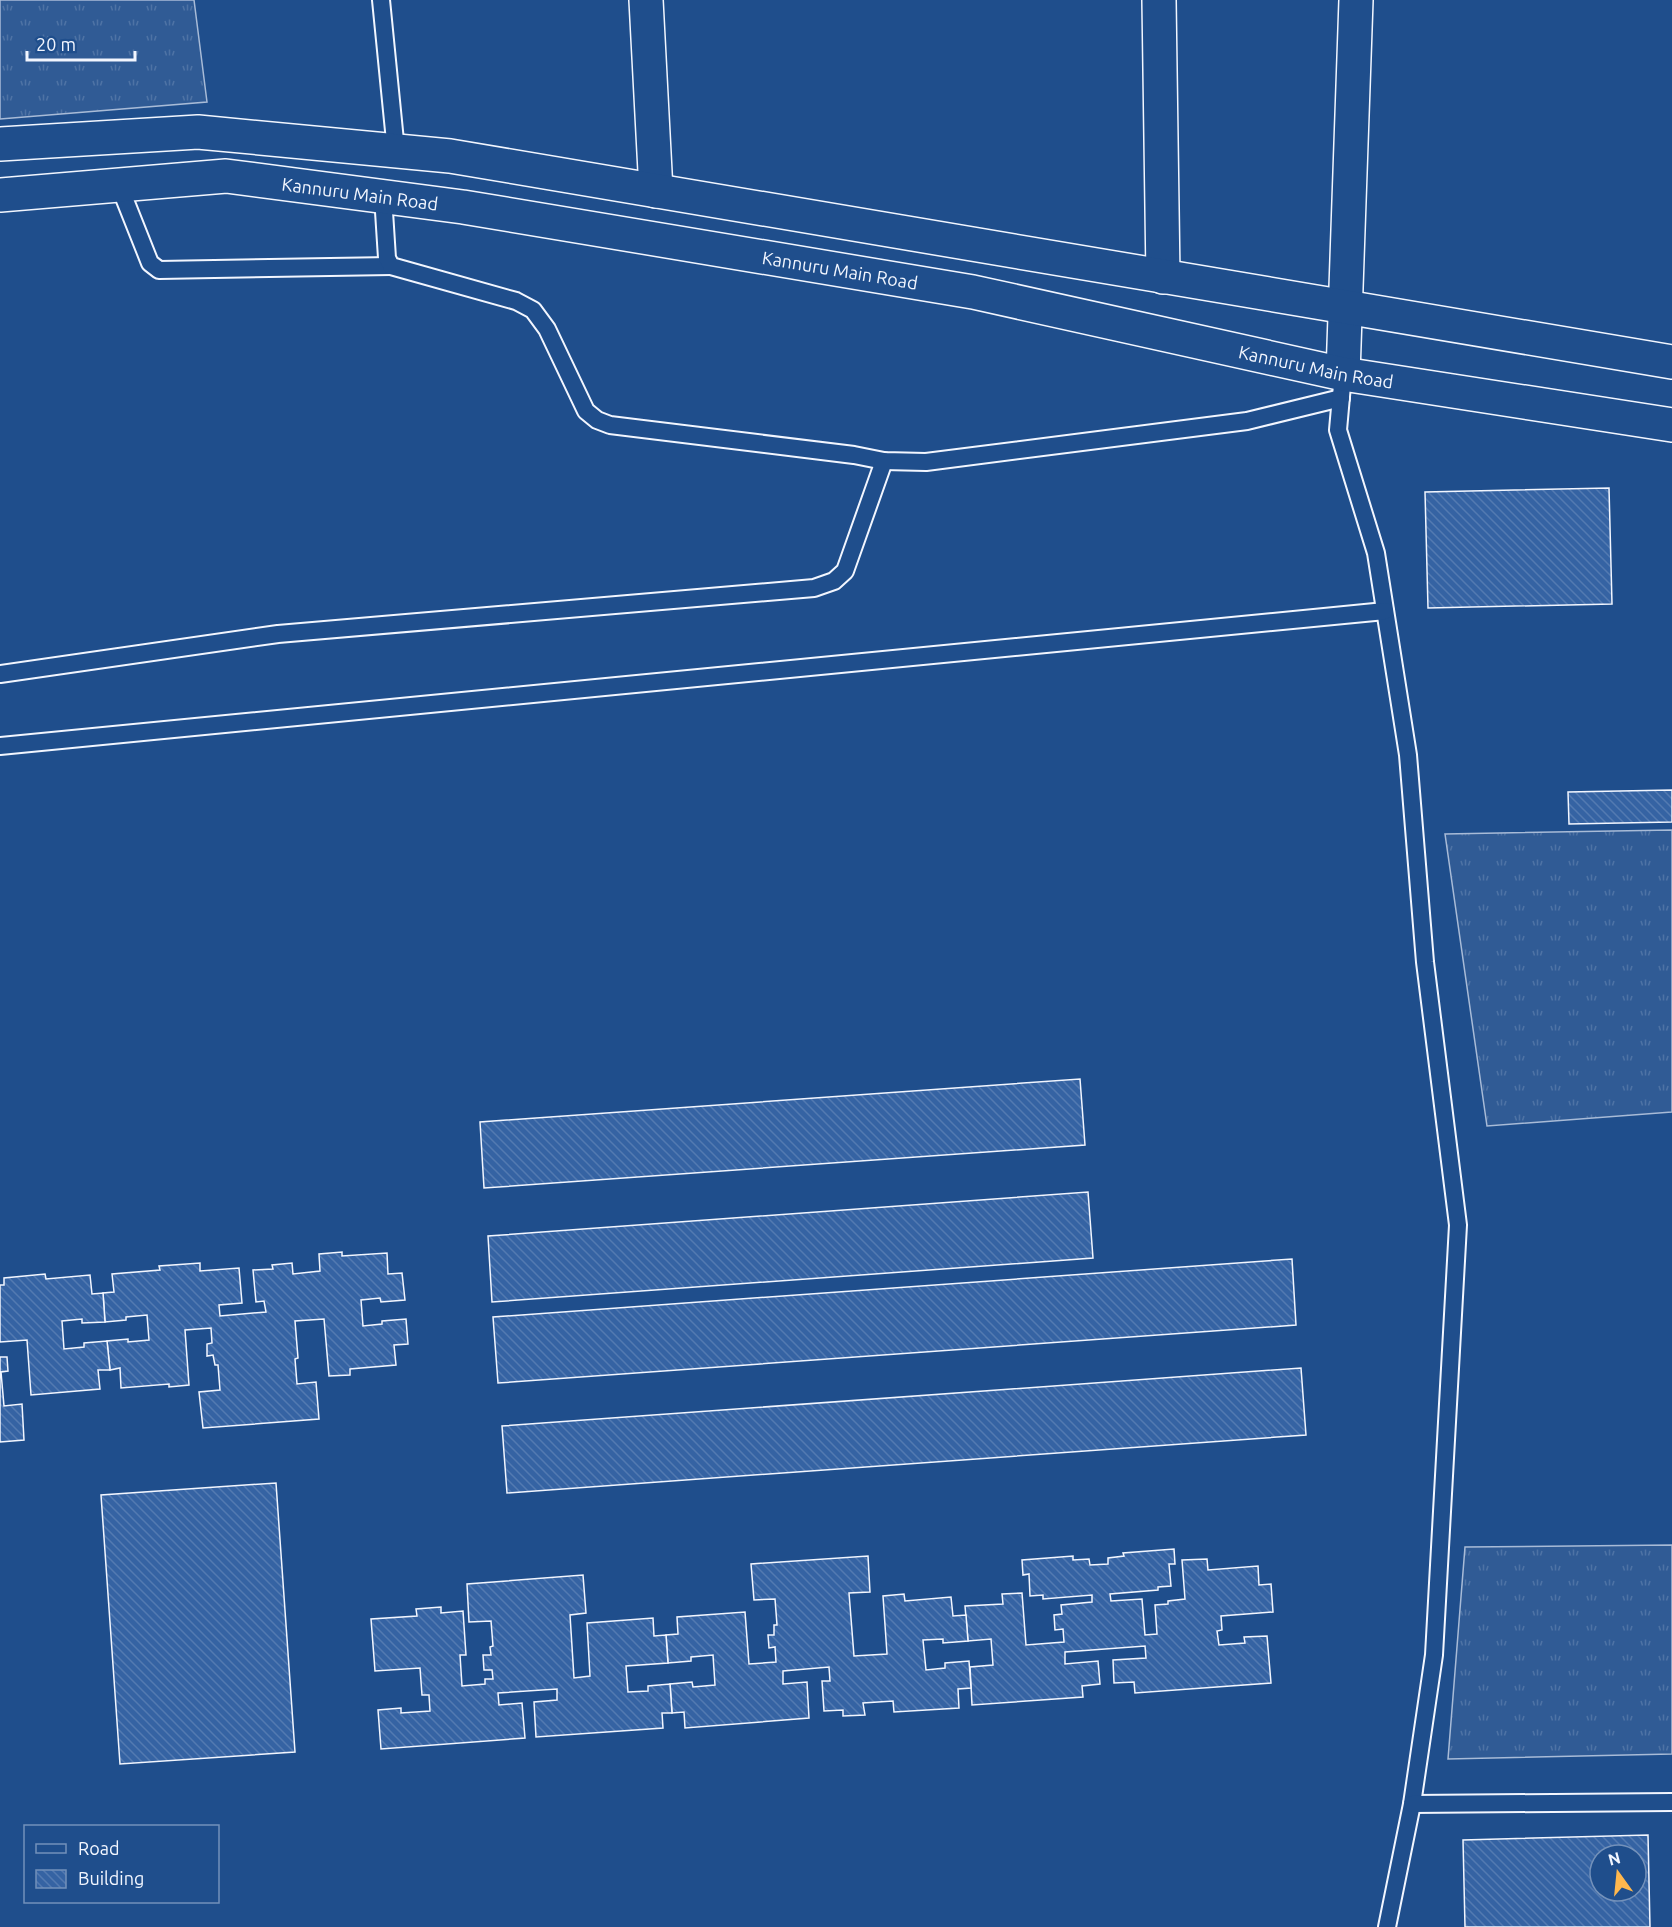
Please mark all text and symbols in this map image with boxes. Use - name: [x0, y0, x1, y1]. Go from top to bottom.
- scale bar: [27, 24, 135, 62]
- text: 20 m: [36, 34, 76, 54]
- street label: Kannuru Main Road: [281, 173, 439, 214]
- street label: Kannuru Main Road: [761, 247, 919, 293]
- street label: Kannuru Main Road: [1237, 341, 1395, 392]
- legend: [24, 1825, 219, 1903]
- text: Road: [78, 1838, 120, 1858]
- north arrow: [1588, 1843, 1648, 1903]
- text: N: [1606, 1848, 1622, 1869]
- text: Building: [78, 1868, 144, 1888]

